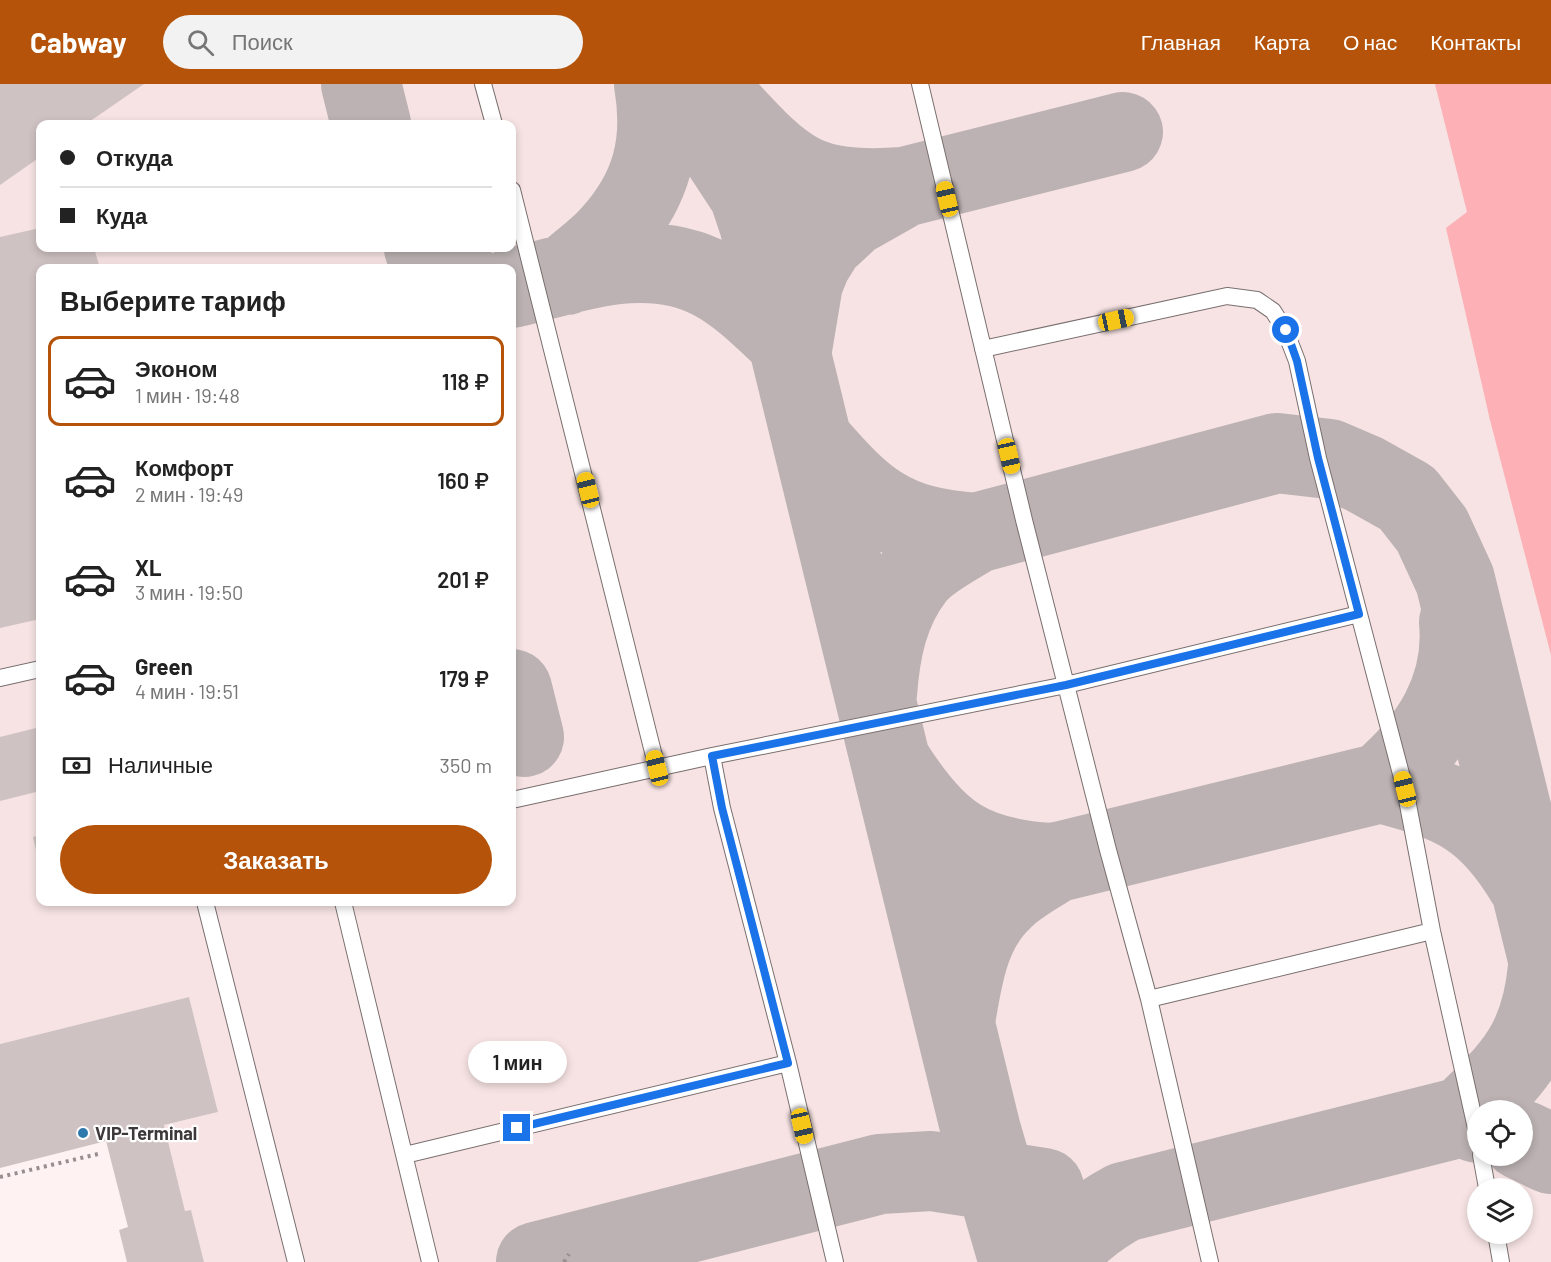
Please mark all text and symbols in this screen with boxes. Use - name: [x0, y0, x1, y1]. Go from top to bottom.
- search box: [163, 15, 583, 69]
- text: Cabway: [30, 25, 127, 59]
- icon: search: [184, 26, 217, 59]
- text: Поиск: [232, 28, 293, 54]
- text: Главная: [1141, 29, 1221, 54]
- text: Карта: [1254, 29, 1310, 54]
- text: О нас: [1343, 29, 1397, 54]
- text: Контакты: [1430, 29, 1521, 54]
- text: Откуда: [96, 144, 173, 170]
- car: [934, 179, 960, 219]
- text: Куда: [96, 202, 147, 228]
- text: Выберите тариф: [60, 284, 286, 316]
- car: [1097, 307, 1135, 333]
- route start: [1272, 316, 1299, 343]
- icon: car: [63, 354, 117, 408]
- text: Эконом: [135, 355, 218, 381]
- text: 118 ₽: [442, 368, 489, 394]
- text: 1 мин · 19:48: [135, 383, 240, 407]
- car: [996, 436, 1022, 476]
- icon: car: [63, 453, 117, 507]
- text: Комфорт: [135, 454, 234, 480]
- text: 160 ₽: [437, 467, 489, 493]
- car: [575, 470, 601, 510]
- text: 2 мин · 19:49: [135, 482, 244, 506]
- icon: car: [63, 552, 117, 606]
- text: XL: [135, 554, 161, 580]
- text: 201 ₽: [437, 566, 489, 592]
- text: 3 мин · 19:50: [135, 580, 243, 604]
- icon: car: [63, 651, 117, 705]
- text: Green: [135, 653, 193, 679]
- text: 179 ₽: [439, 665, 489, 691]
- text: 4 мин · 19:51: [135, 679, 239, 703]
- car: [644, 748, 670, 788]
- icon: cash: [60, 749, 93, 782]
- text: Наличные: [108, 751, 213, 777]
- text: 350 m: [440, 753, 492, 777]
- car: [1392, 769, 1418, 809]
- button: Заказать: [60, 825, 492, 894]
- callout: 1 мин: [468, 1041, 566, 1083]
- text: 1 мин: [492, 1050, 543, 1074]
- map controls: [1467, 1100, 1533, 1244]
- button: locate: [1467, 1100, 1533, 1166]
- car: [789, 1106, 815, 1146]
- route end: [503, 1114, 530, 1141]
- place label: VIP-Terminal: [95, 1122, 197, 1144]
- marker: VIP-Terminal: [76, 1126, 90, 1140]
- button: layers: [1467, 1178, 1533, 1244]

